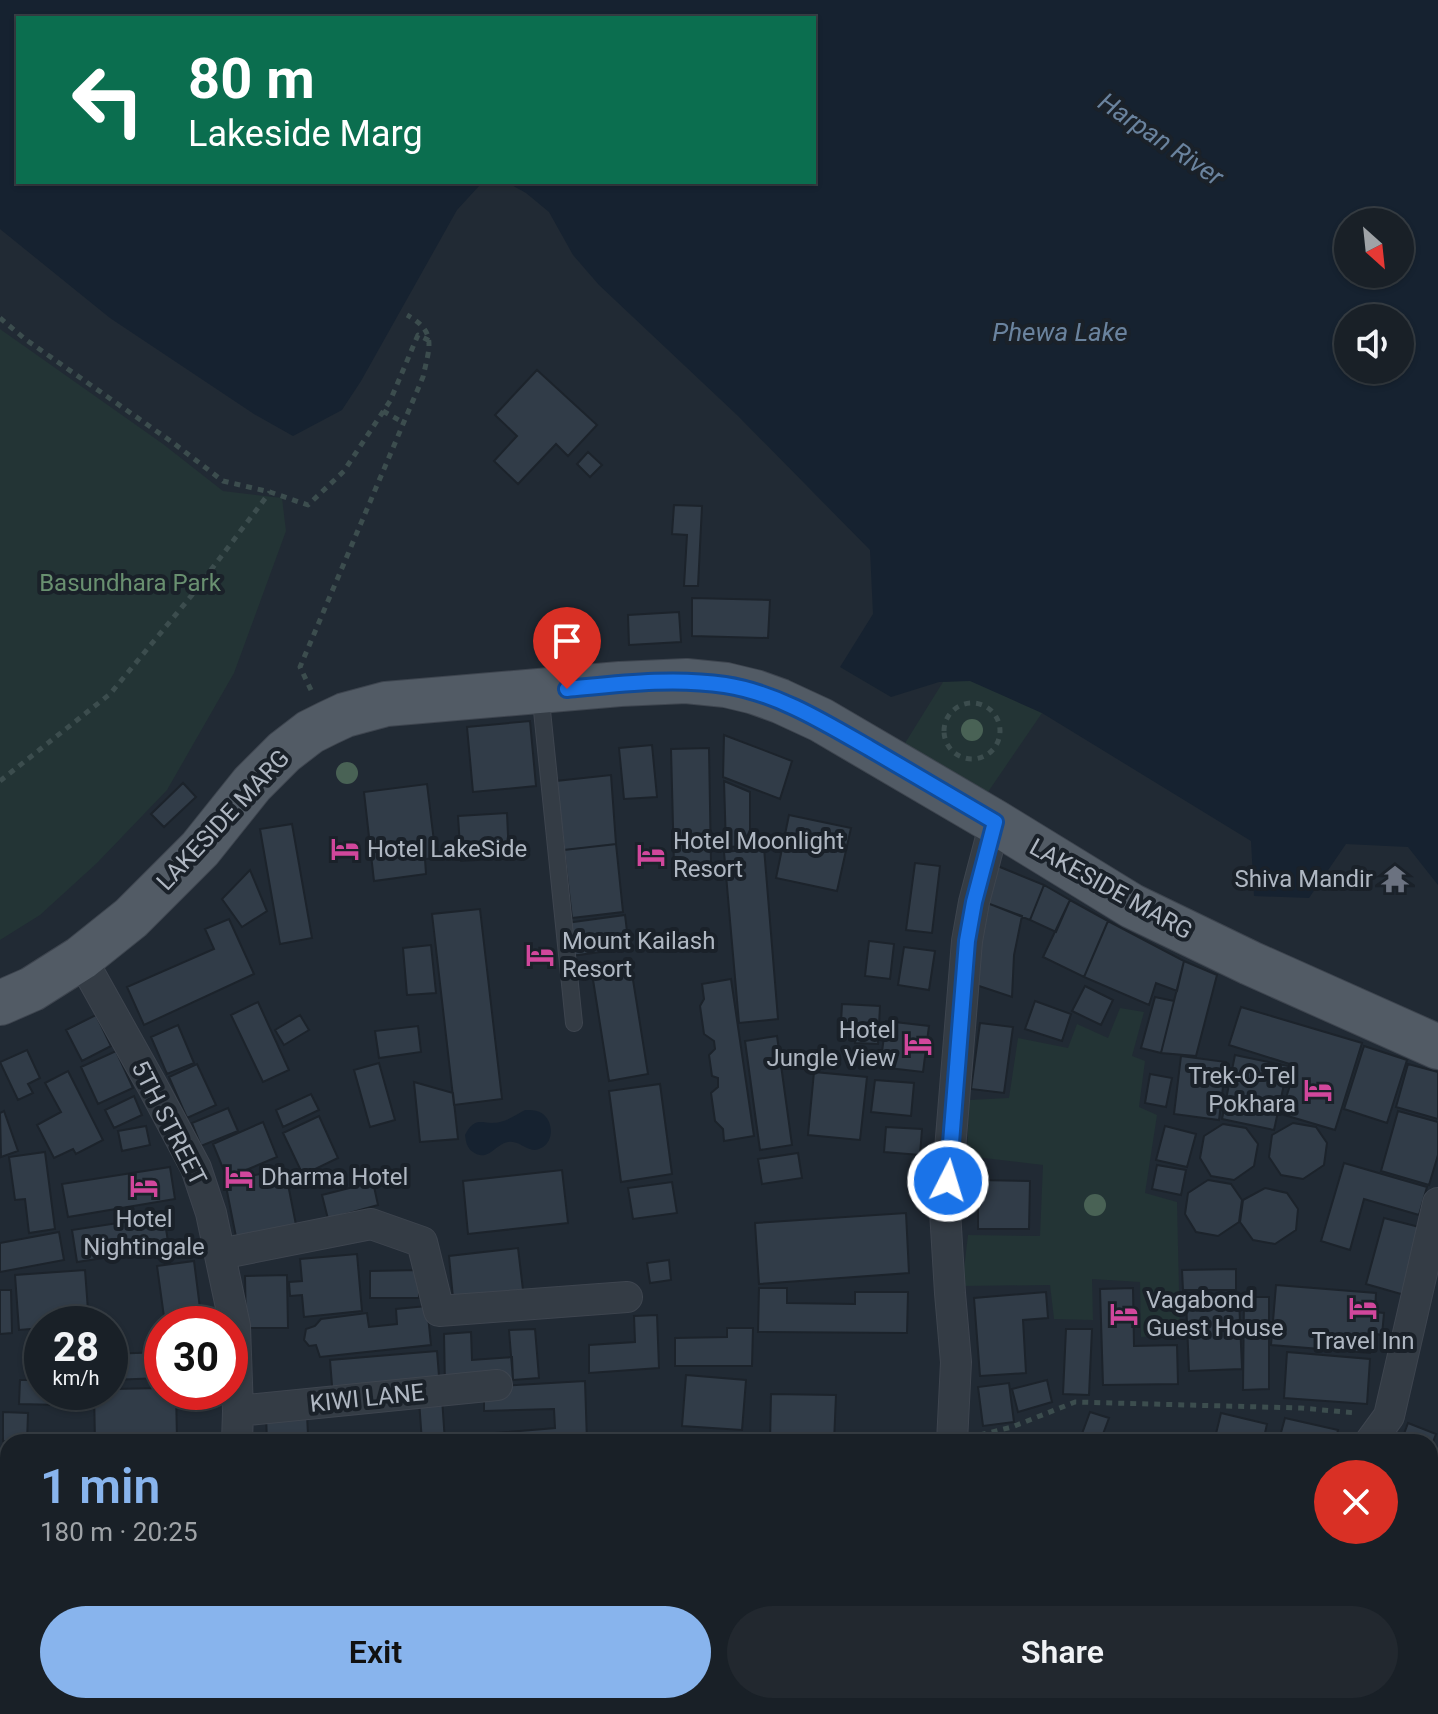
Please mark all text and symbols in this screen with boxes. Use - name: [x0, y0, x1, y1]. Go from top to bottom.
- text: 80 m: [188, 46, 315, 112]
- icon: left: [56, 48, 160, 152]
- water label: Harpan River: [1093, 86, 1230, 193]
- text: Lakeside Marg: [188, 113, 423, 155]
- north arrow: [1334, 208, 1414, 288]
- map controls: [1334, 208, 1414, 384]
- button: sound: [1334, 304, 1414, 384]
- water label: Phewa Lake: [992, 317, 1128, 347]
- park label: Basundhara Park: [39, 569, 222, 597]
- pin: [533, 607, 601, 689]
- icon: arrive: [545, 619, 589, 663]
- street label: LAKESIDE MARG: [151, 744, 295, 896]
- place label: Hotel Moonlight Resort: [673, 827, 844, 883]
- street label: LAKESIDE MARG: [1025, 833, 1197, 945]
- hotel icon: Hotel LakeSide: [330, 834, 360, 864]
- place label: Hotel LakeSide: [367, 835, 527, 863]
- hotel icon: Hotel Moonlight Resort: [636, 840, 666, 870]
- temple icon: Shiva Mandir: [1380, 864, 1410, 894]
- place label: Shiva Mandir: [1234, 865, 1373, 893]
- place label: Mount Kailash Resort: [562, 927, 715, 983]
- hotel icon: Mount Kailash Resort: [525, 940, 555, 970]
- place label: Hotel Jungle View: [766, 1016, 896, 1072]
- hotel icon: Hotel Jungle View: [903, 1029, 933, 1059]
- street label: 5TH STREET: [126, 1056, 212, 1190]
- place label: Trek-O-Tel Pokhara: [1188, 1062, 1296, 1118]
- hotel icon: Trek-O-Tel Pokhara: [1303, 1075, 1333, 1105]
- position arrow: [906, 1139, 990, 1223]
- hotel icon: Dharma Hotel: [224, 1162, 254, 1192]
- place label: Dharma Hotel: [261, 1163, 408, 1191]
- hotel icon: Hotel Nightingale: [129, 1171, 159, 1201]
- place label: Hotel Nightingale: [83, 1205, 205, 1261]
- place label: Vagabond Guest House: [1146, 1286, 1284, 1342]
- hotel icon: Travel Inn: [1348, 1293, 1378, 1323]
- hotel icon: Vagabond Guest House: [1109, 1299, 1139, 1329]
- speed limit sign: 30: [144, 1306, 248, 1410]
- text: 28: [53, 1324, 99, 1371]
- place label: Travel Inn: [1311, 1327, 1415, 1355]
- text: km/h: [53, 1366, 99, 1390]
- street label: KIWI LANE: [308, 1378, 426, 1418]
- text: 1 min: [40, 1458, 160, 1515]
- button: close: [1314, 1460, 1398, 1544]
- text: 180 m · 20:25: [40, 1517, 198, 1547]
- button: Exit: [40, 1606, 711, 1698]
- button: Share: [727, 1606, 1398, 1698]

